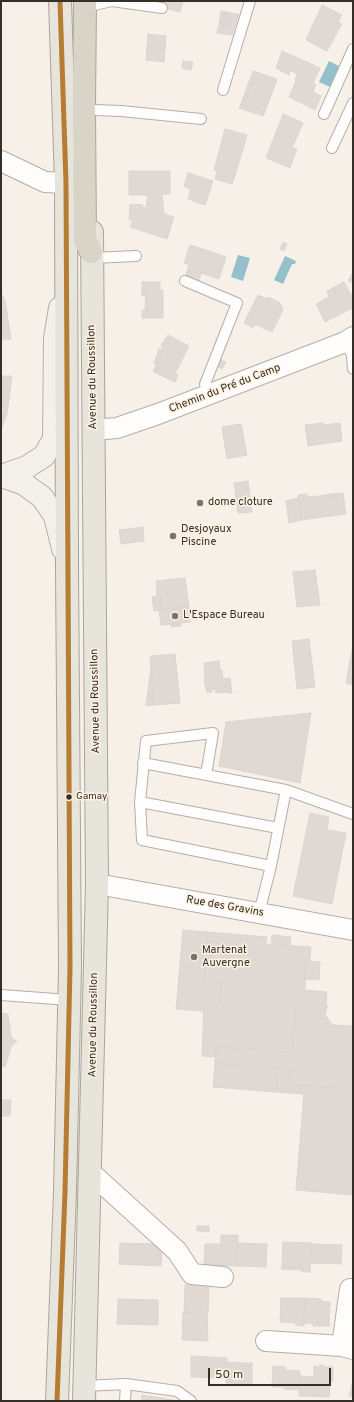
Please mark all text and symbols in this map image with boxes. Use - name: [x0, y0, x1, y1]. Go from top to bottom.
- street label: Avenue du Roussillon: [85, 324, 101, 430]
- street label: Chemin du Pré du Camp: [167, 362, 283, 416]
- place label: dome cloture: [208, 496, 273, 510]
- marker: dome cloture: [195, 498, 205, 508]
- place label: Desjoyaux Piscine: [181, 523, 232, 549]
- marker: Desjoyaux Piscine: [168, 531, 178, 541]
- place label: L'Espace Bureau: [183, 609, 265, 623]
- marker: L'Espace Bureau: [170, 611, 180, 621]
- street label: Avenue du Roussillon: [88, 648, 104, 754]
- place label: Gamay: [76, 791, 107, 803]
- marker: Gamay: [64, 792, 74, 802]
- street label: Rue des Gravins: [185, 894, 265, 920]
- place label: Martenat Auvergne: [202, 944, 250, 970]
- marker: Martenat Auvergne: [189, 952, 199, 962]
- street label: Avenue du Roussillon: [86, 972, 102, 1078]
- scale bar: [210, 1360, 333, 1386]
- text: 50 m: [215, 1367, 243, 1383]

